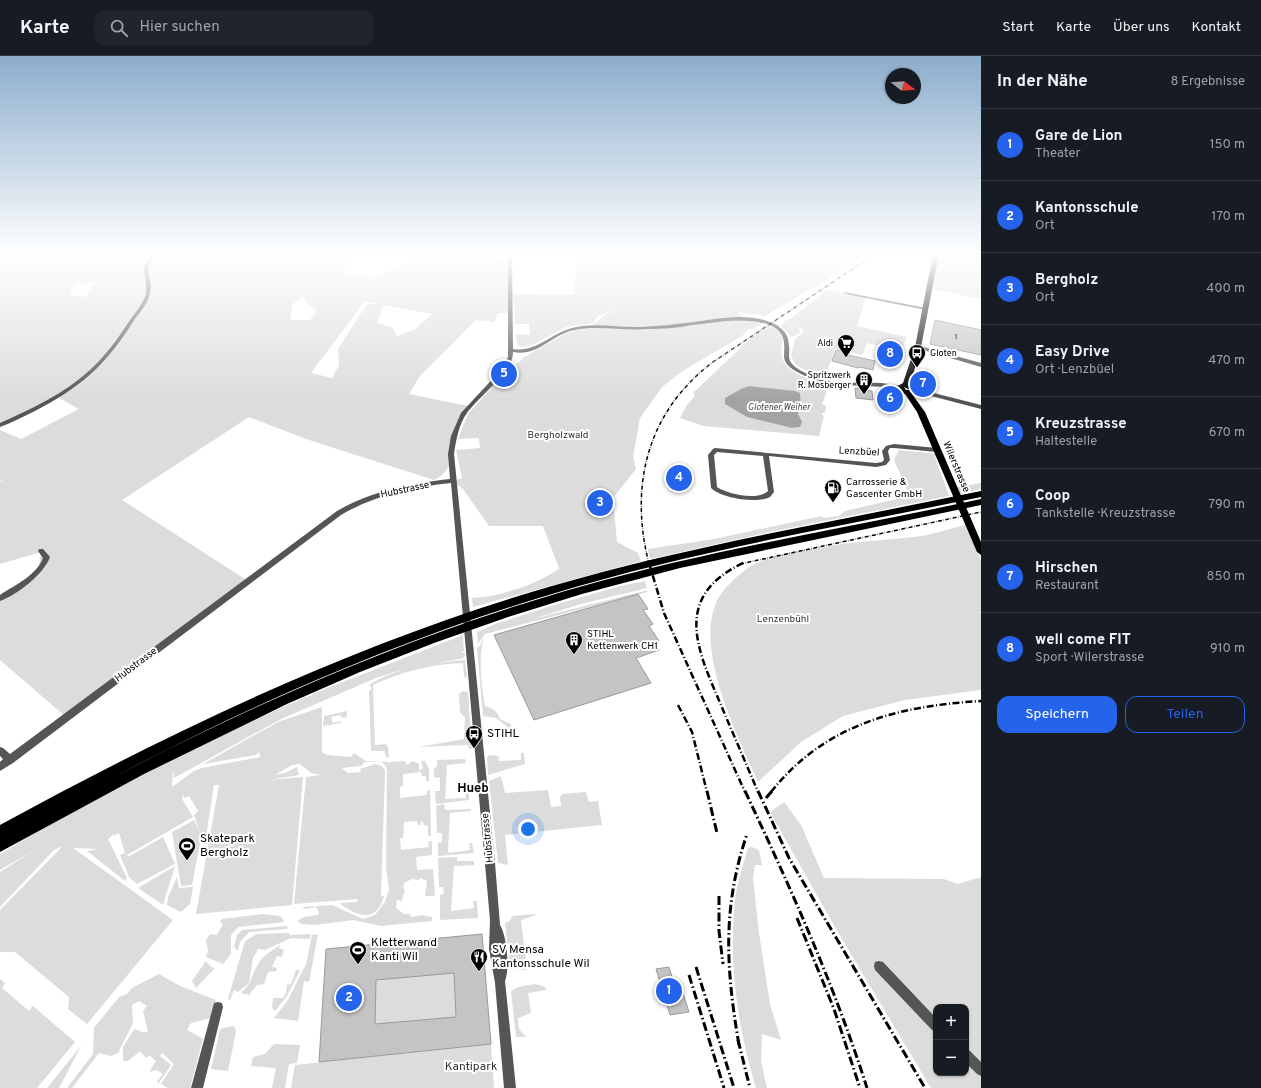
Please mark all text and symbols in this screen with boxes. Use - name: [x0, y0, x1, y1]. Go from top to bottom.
- search box: [94, 10, 374, 46]
- text: Karte: [20, 16, 70, 40]
- icon: search: [108, 17, 130, 39]
- text: Hier suchen: [140, 18, 220, 37]
- text: Start: [1002, 19, 1034, 36]
- text: Karte: [1056, 19, 1091, 36]
- text: Über uns: [1113, 19, 1170, 36]
- text: Kontakt: [1192, 19, 1241, 36]
- north arrow: [885, 68, 921, 104]
- text: In der Nähe: [997, 71, 1088, 93]
- text: 8 Ergebnisse: [1170, 74, 1245, 90]
- text: Gare de Lion: [1035, 127, 1122, 146]
- text: 1: [1007, 137, 1013, 153]
- text: 150 m: [1210, 137, 1245, 153]
- text: Theater: [1035, 146, 1081, 162]
- text: Kantonsschule: [1035, 199, 1139, 218]
- text: 2: [1006, 209, 1014, 225]
- text: 170 m: [1211, 209, 1245, 225]
- text: Ort: [1035, 218, 1055, 234]
- text: Bergholz: [1035, 271, 1098, 290]
- text: 3: [1006, 281, 1014, 297]
- text: 400 m: [1206, 281, 1245, 297]
- text: Ort: [1035, 290, 1055, 306]
- house number: 1: [955, 332, 957, 342]
- supermarket icon: Aldi: [836, 333, 856, 358]
- place label: Aldi: [817, 338, 833, 349]
- pin: 8: [877, 339, 903, 369]
- bus stop icon: Gloten: [907, 343, 927, 368]
- text: Easy Drive: [1035, 343, 1110, 362]
- place label: Gloten: [930, 348, 957, 359]
- text: 4: [1006, 353, 1014, 369]
- text: 470 m: [1208, 353, 1245, 369]
- pin: 5: [491, 359, 517, 389]
- text: Ort · Lenzbüel: [1035, 362, 1114, 378]
- pin: 7: [910, 369, 936, 399]
- place label: Spritzwerk R. Mosberger: [798, 370, 851, 391]
- building icon: Spritzwerk R. Mosberger: [854, 370, 874, 395]
- pin: 6: [877, 384, 903, 414]
- water label: Glotener Weiher: [748, 402, 812, 413]
- text: Kreuzstrasse: [1035, 415, 1127, 434]
- text: 5: [1006, 425, 1014, 441]
- text: 670 m: [1209, 425, 1245, 441]
- park label: Bergholzwald: [528, 429, 588, 442]
- text: Haltestelle: [1035, 434, 1097, 450]
- street label: Wilerstrasse: [939, 439, 973, 495]
- street label: Lenzbüel: [838, 444, 880, 460]
- pin: 4: [666, 463, 692, 493]
- place label: Carrosserie & Gascenter GmbH: [846, 476, 922, 501]
- street label: Hubstrasse: [379, 478, 431, 502]
- fuel station icon: Carrosserie & Gascenter GmbH: [823, 478, 843, 503]
- text: Coop: [1035, 487, 1070, 506]
- pin: 3: [587, 488, 613, 518]
- text: 6: [1006, 497, 1014, 513]
- text: 790 m: [1208, 497, 1245, 513]
- text: Tankstelle · Kreuzstrasse: [1035, 506, 1175, 522]
- text: Hirschen: [1035, 559, 1098, 578]
- text: 7: [1007, 569, 1013, 585]
- text: 850 m: [1207, 569, 1245, 585]
- text: Restaurant: [1035, 578, 1099, 594]
- park label: Lenzenbühl: [757, 613, 809, 626]
- place label: STIHL Kettenwerk CH1: [587, 628, 658, 653]
- building icon: STIHL Kettenwerk CH1: [564, 630, 584, 655]
- text: well come FIT: [1035, 631, 1131, 650]
- text: 8: [1006, 641, 1014, 657]
- text: 910 m: [1210, 641, 1245, 657]
- street label: Hubstrasse: [112, 645, 160, 685]
- text: Sport · Wilerstrasse: [1035, 650, 1144, 666]
- button: Speichern: [997, 696, 1117, 733]
- button: Teilen: [1125, 696, 1245, 733]
- bus stop icon: STIHL: [464, 724, 484, 749]
- place label: STIHL: [487, 726, 520, 742]
- district label: Hueb: [457, 781, 489, 797]
- street label: Hubstrasse: [479, 813, 497, 863]
- your location: [518, 819, 538, 839]
- place label: Skatepark Bergholz: [200, 831, 255, 861]
- sports icon: Skatepark Bergholz: [177, 836, 197, 861]
- place label: Kletterwand Kanti Wil: [371, 935, 437, 965]
- sports icon: Kletterwand Kanti Wil: [348, 940, 368, 965]
- place label: SV Mensa Kantonsschule Wil: [492, 942, 590, 972]
- restaurant icon: SV Mensa Kantonsschule Wil: [469, 947, 489, 972]
- pin: 1: [656, 976, 682, 1006]
- pin: 2: [336, 983, 362, 1013]
- map controls: [933, 1004, 969, 1076]
- button: +: [933, 1004, 969, 1040]
- button: −: [933, 1040, 969, 1076]
- park label: Kantipark: [445, 1059, 497, 1075]

